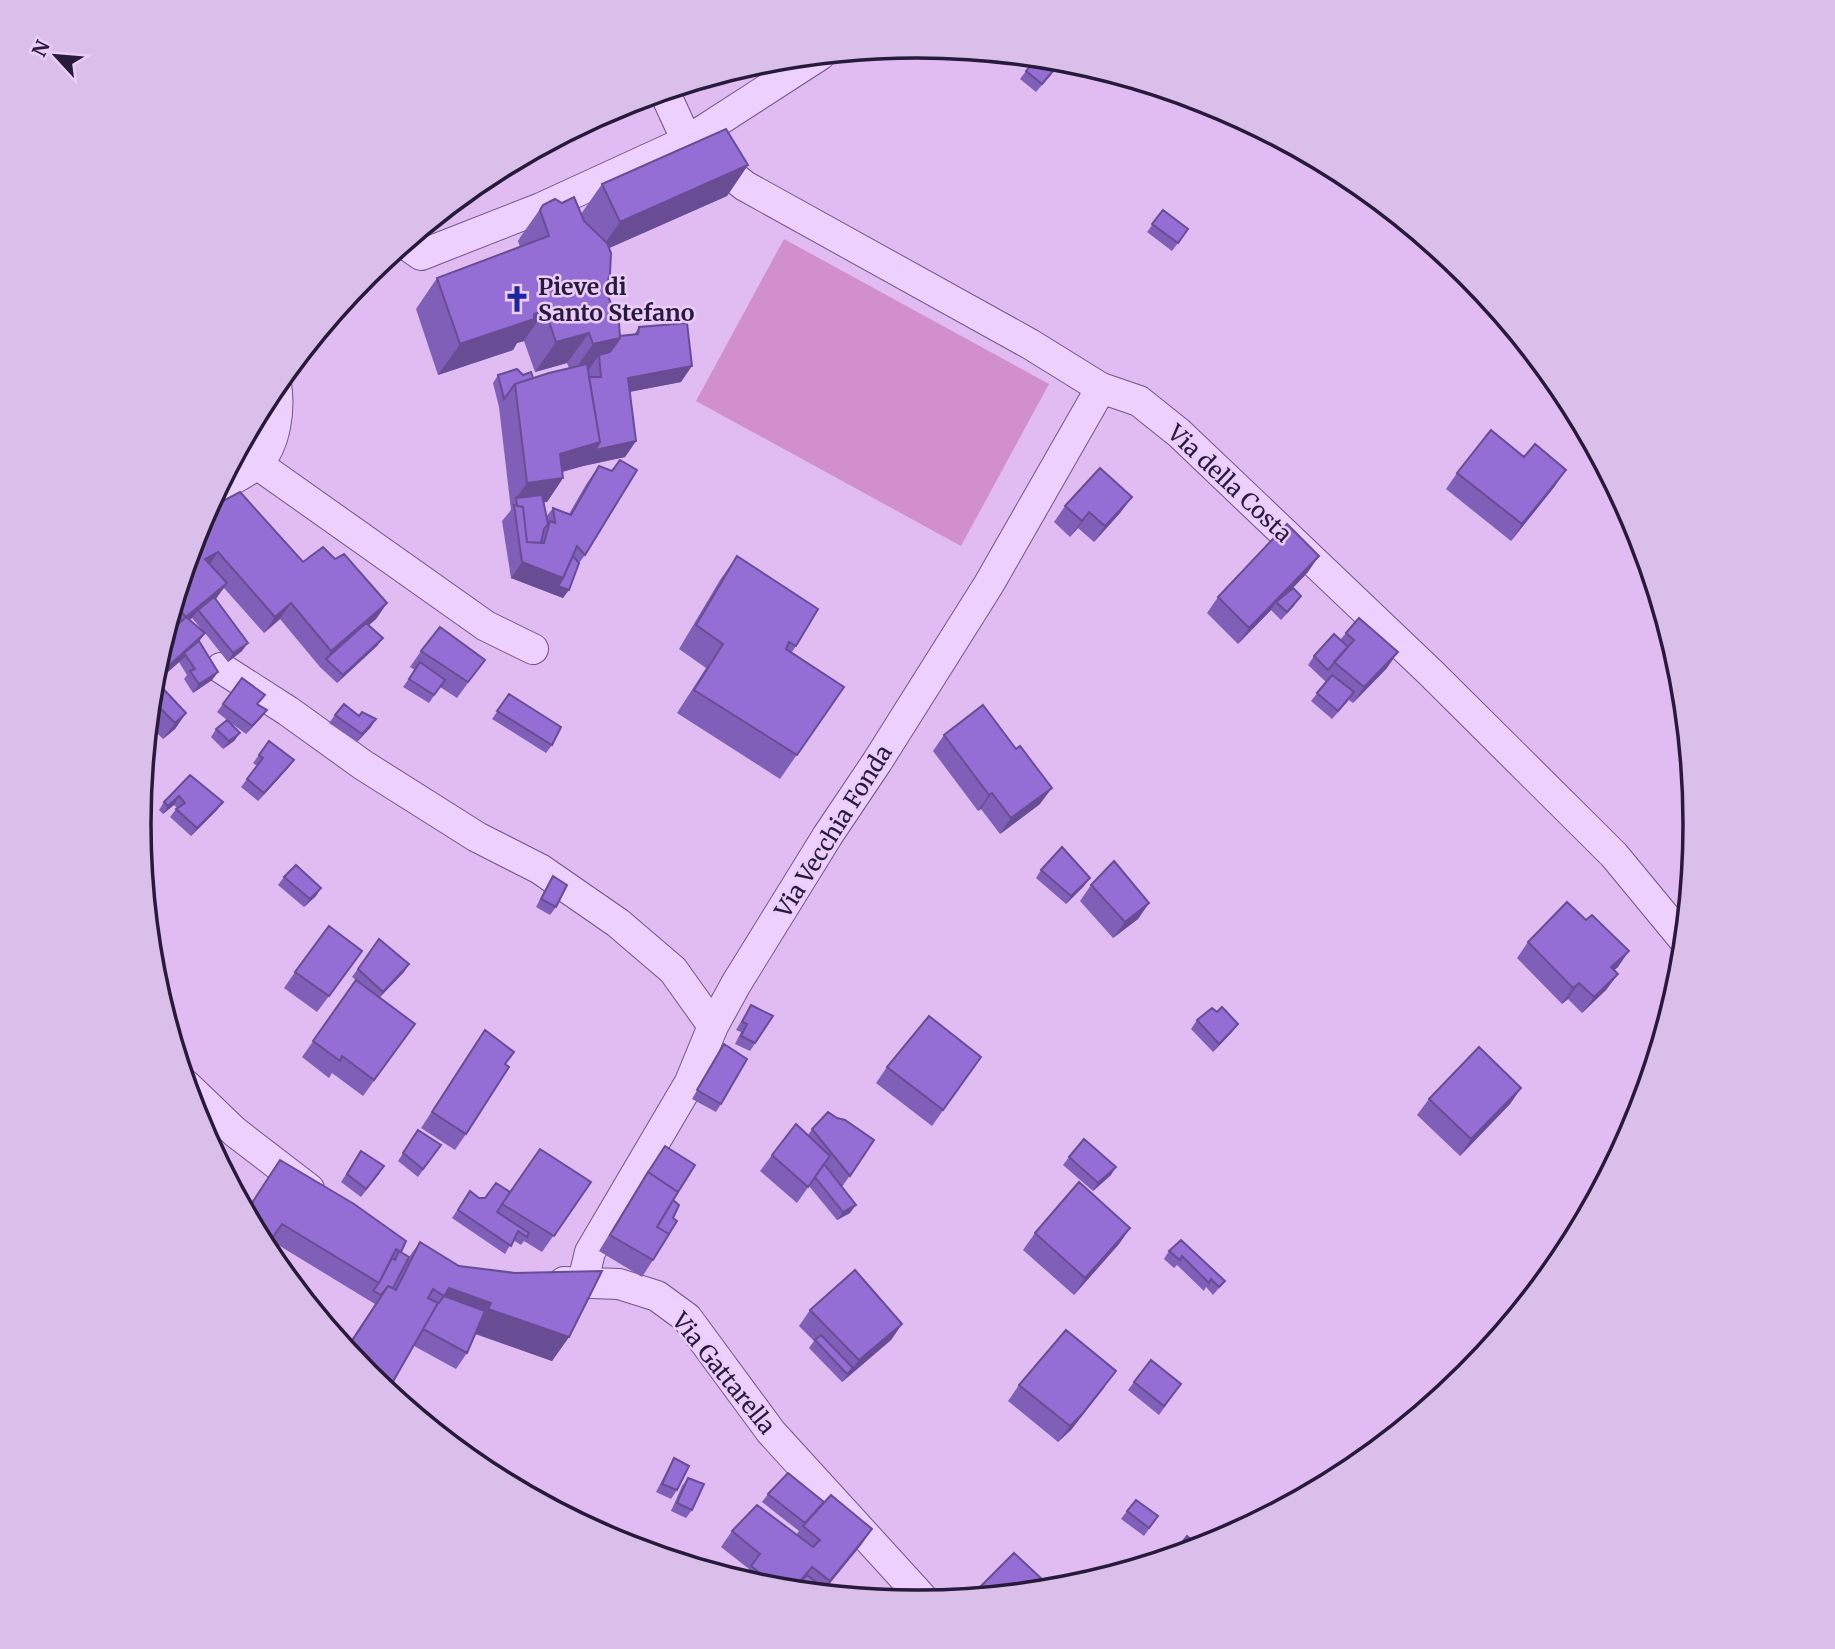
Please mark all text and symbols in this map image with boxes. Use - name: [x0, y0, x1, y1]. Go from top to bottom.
- north arrow: [21, 21, 91, 91]
- text: N: [27, 37, 55, 61]
- place label: Pieve di Santo Stefano: [538, 272, 695, 327]
- church icon: Pieve di Santo Stefano: [502, 284, 532, 314]
- street label: Via della Costa: [1161, 417, 1298, 548]
- street label: Via Vecchia Fonda: [768, 739, 898, 924]
- street label: Via Gattarella: [666, 1306, 782, 1440]

